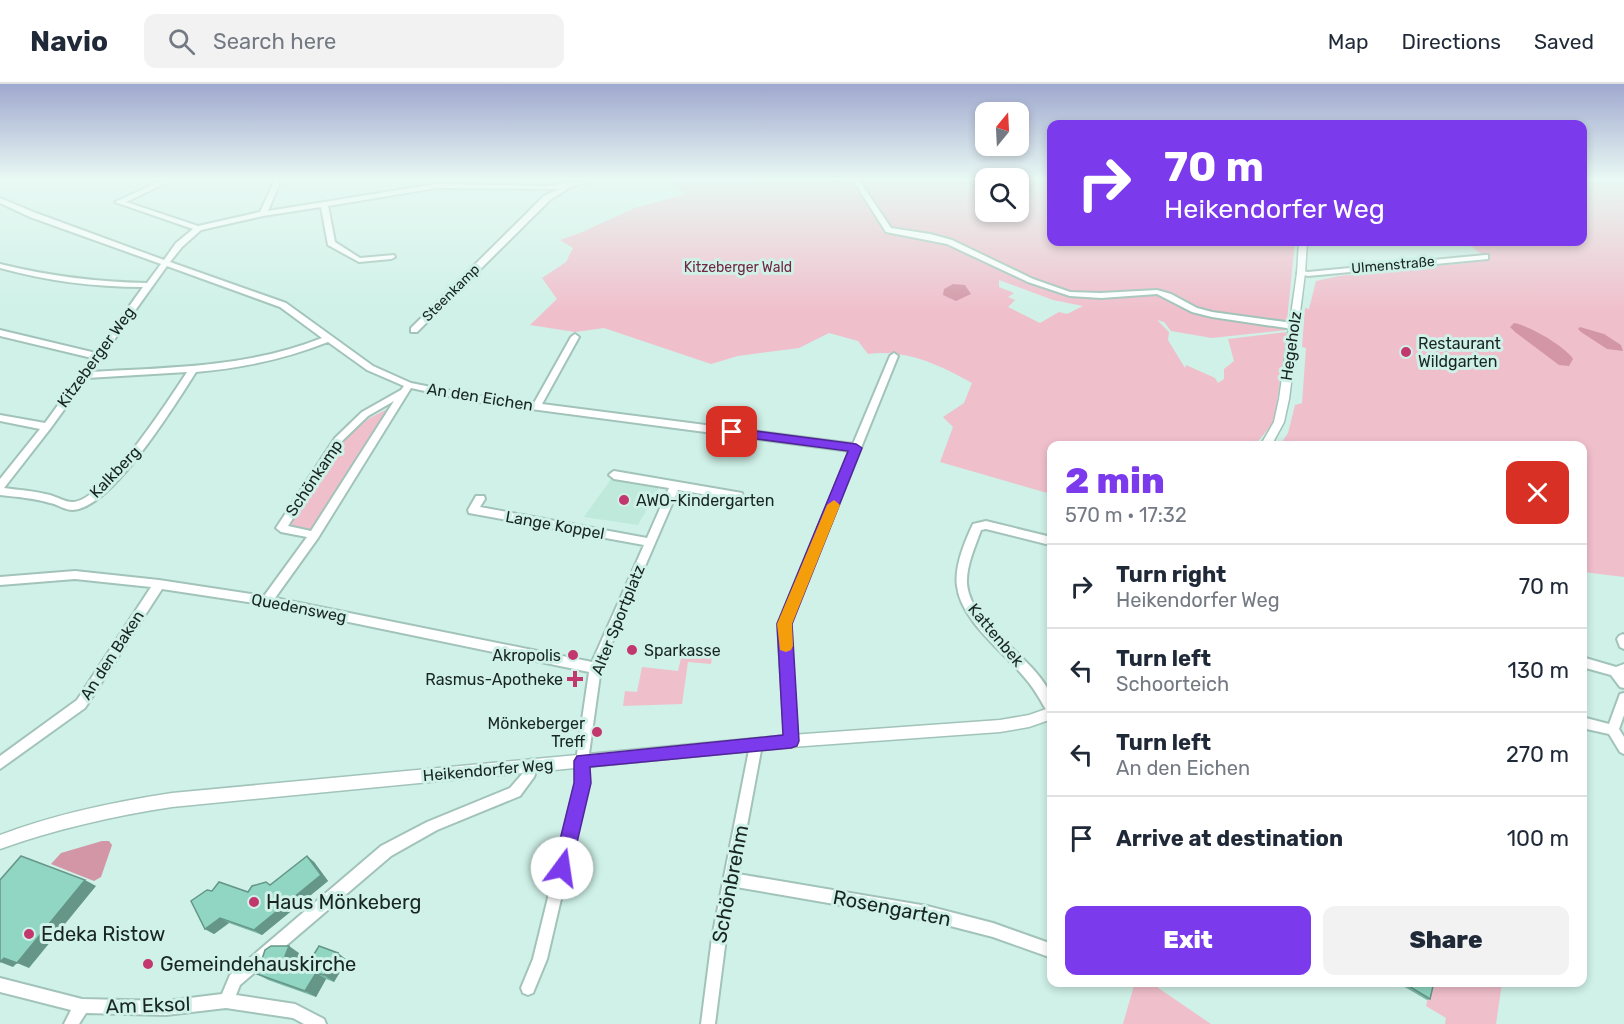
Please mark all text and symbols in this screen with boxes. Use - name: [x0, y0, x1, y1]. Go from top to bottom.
- search box: [144, 14, 564, 68]
- text: Navio: [30, 25, 108, 58]
- icon: search: [165, 25, 198, 58]
- text: Search here: [213, 28, 336, 55]
- text: Map: [1328, 29, 1369, 54]
- text: Directions: [1402, 29, 1501, 54]
- text: Saved: [1534, 29, 1594, 54]
- north arrow: [975, 102, 1029, 156]
- map controls: [975, 102, 1029, 222]
- text: 70 m: [1164, 142, 1264, 192]
- icon: right: [1065, 144, 1143, 222]
- button: search: [975, 168, 1029, 222]
- text: Heikendorfer Weg: [1164, 193, 1385, 225]
- street label: Ulmenstraße: [1351, 253, 1436, 277]
- park label: Kitzeberger Wald: [684, 259, 792, 276]
- street label: Steenkamp: [419, 261, 483, 325]
- street label: Kitzeberger Weg: [53, 303, 139, 411]
- street label: Hegeholz: [1277, 310, 1305, 382]
- place label: Restaurant Wildgarten: [1418, 334, 1501, 371]
- marker: Restaurant Wildgarten: [1399, 345, 1413, 359]
- street label: An den Eichen: [426, 379, 534, 415]
- pin: [706, 406, 757, 457]
- icon: arrive: [715, 415, 748, 448]
- street label: Schönkamp: [281, 436, 347, 520]
- street label: Kalkberg: [86, 442, 144, 502]
- text: 2 min: [1065, 459, 1165, 502]
- button: close: [1506, 461, 1569, 524]
- place label: AWO-Kindergarten: [636, 491, 774, 510]
- marker: AWO-Kindergarten: [617, 493, 631, 507]
- text: 570 m · 17:32: [1065, 503, 1187, 527]
- street label: Lange Koppel: [504, 507, 606, 543]
- text: Turn right: [1116, 561, 1226, 588]
- street label: Alter Sportplatz: [587, 562, 649, 678]
- icon: right: [1065, 570, 1098, 603]
- text: 70 m: [1519, 573, 1569, 600]
- text: Heikendorfer Weg: [1116, 588, 1280, 612]
- street label: Quedensweg: [250, 589, 348, 627]
- street label: Kattenbek: [964, 600, 1028, 671]
- street label: An den Baken: [76, 607, 148, 703]
- place label: Sparkasse: [644, 641, 721, 660]
- marker: Sparkasse: [625, 643, 639, 657]
- text: Turn left: [1116, 645, 1211, 672]
- place label: Akropolis: [492, 646, 561, 665]
- marker: Akropolis: [566, 648, 580, 662]
- icon: left: [1065, 654, 1098, 687]
- text: 130 m: [1507, 657, 1569, 684]
- place label: Rasmus-Apotheke: [425, 670, 563, 689]
- marker: Rasmus-Apotheke: [568, 672, 582, 686]
- text: Schoorteich: [1116, 672, 1229, 696]
- place label: Mönkeberger Treff: [488, 714, 585, 751]
- marker: Mönkeberger Treff: [590, 725, 604, 739]
- text: Turn left: [1116, 729, 1211, 756]
- icon: left: [1065, 738, 1098, 771]
- text: 270 m: [1506, 741, 1569, 768]
- street label: Heikendorfer Weg: [422, 755, 554, 785]
- text: An den Eichen: [1116, 756, 1250, 780]
- icon: arrive: [1065, 822, 1098, 855]
- street label: Schönbrehm: [707, 823, 753, 945]
- text: Arrive at destination: [1116, 825, 1343, 852]
- text: 100 m: [1507, 825, 1569, 852]
- position arrow: [530, 836, 594, 900]
- street label: Rosengarten: [831, 885, 953, 931]
- place label: Haus Mönkeberg: [266, 890, 421, 914]
- marker: Haus Mönkeberg: [247, 895, 261, 909]
- button: Exit: [1065, 906, 1311, 975]
- button: Share: [1323, 906, 1569, 975]
- place label: Edeka Ristow: [41, 922, 165, 946]
- marker: Edeka Ristow: [22, 927, 36, 941]
- place label: Gemeindehauskirche: [160, 952, 356, 976]
- marker: Gemeindehauskirche: [141, 957, 155, 971]
- street label: Am Eksol: [105, 992, 191, 1018]

